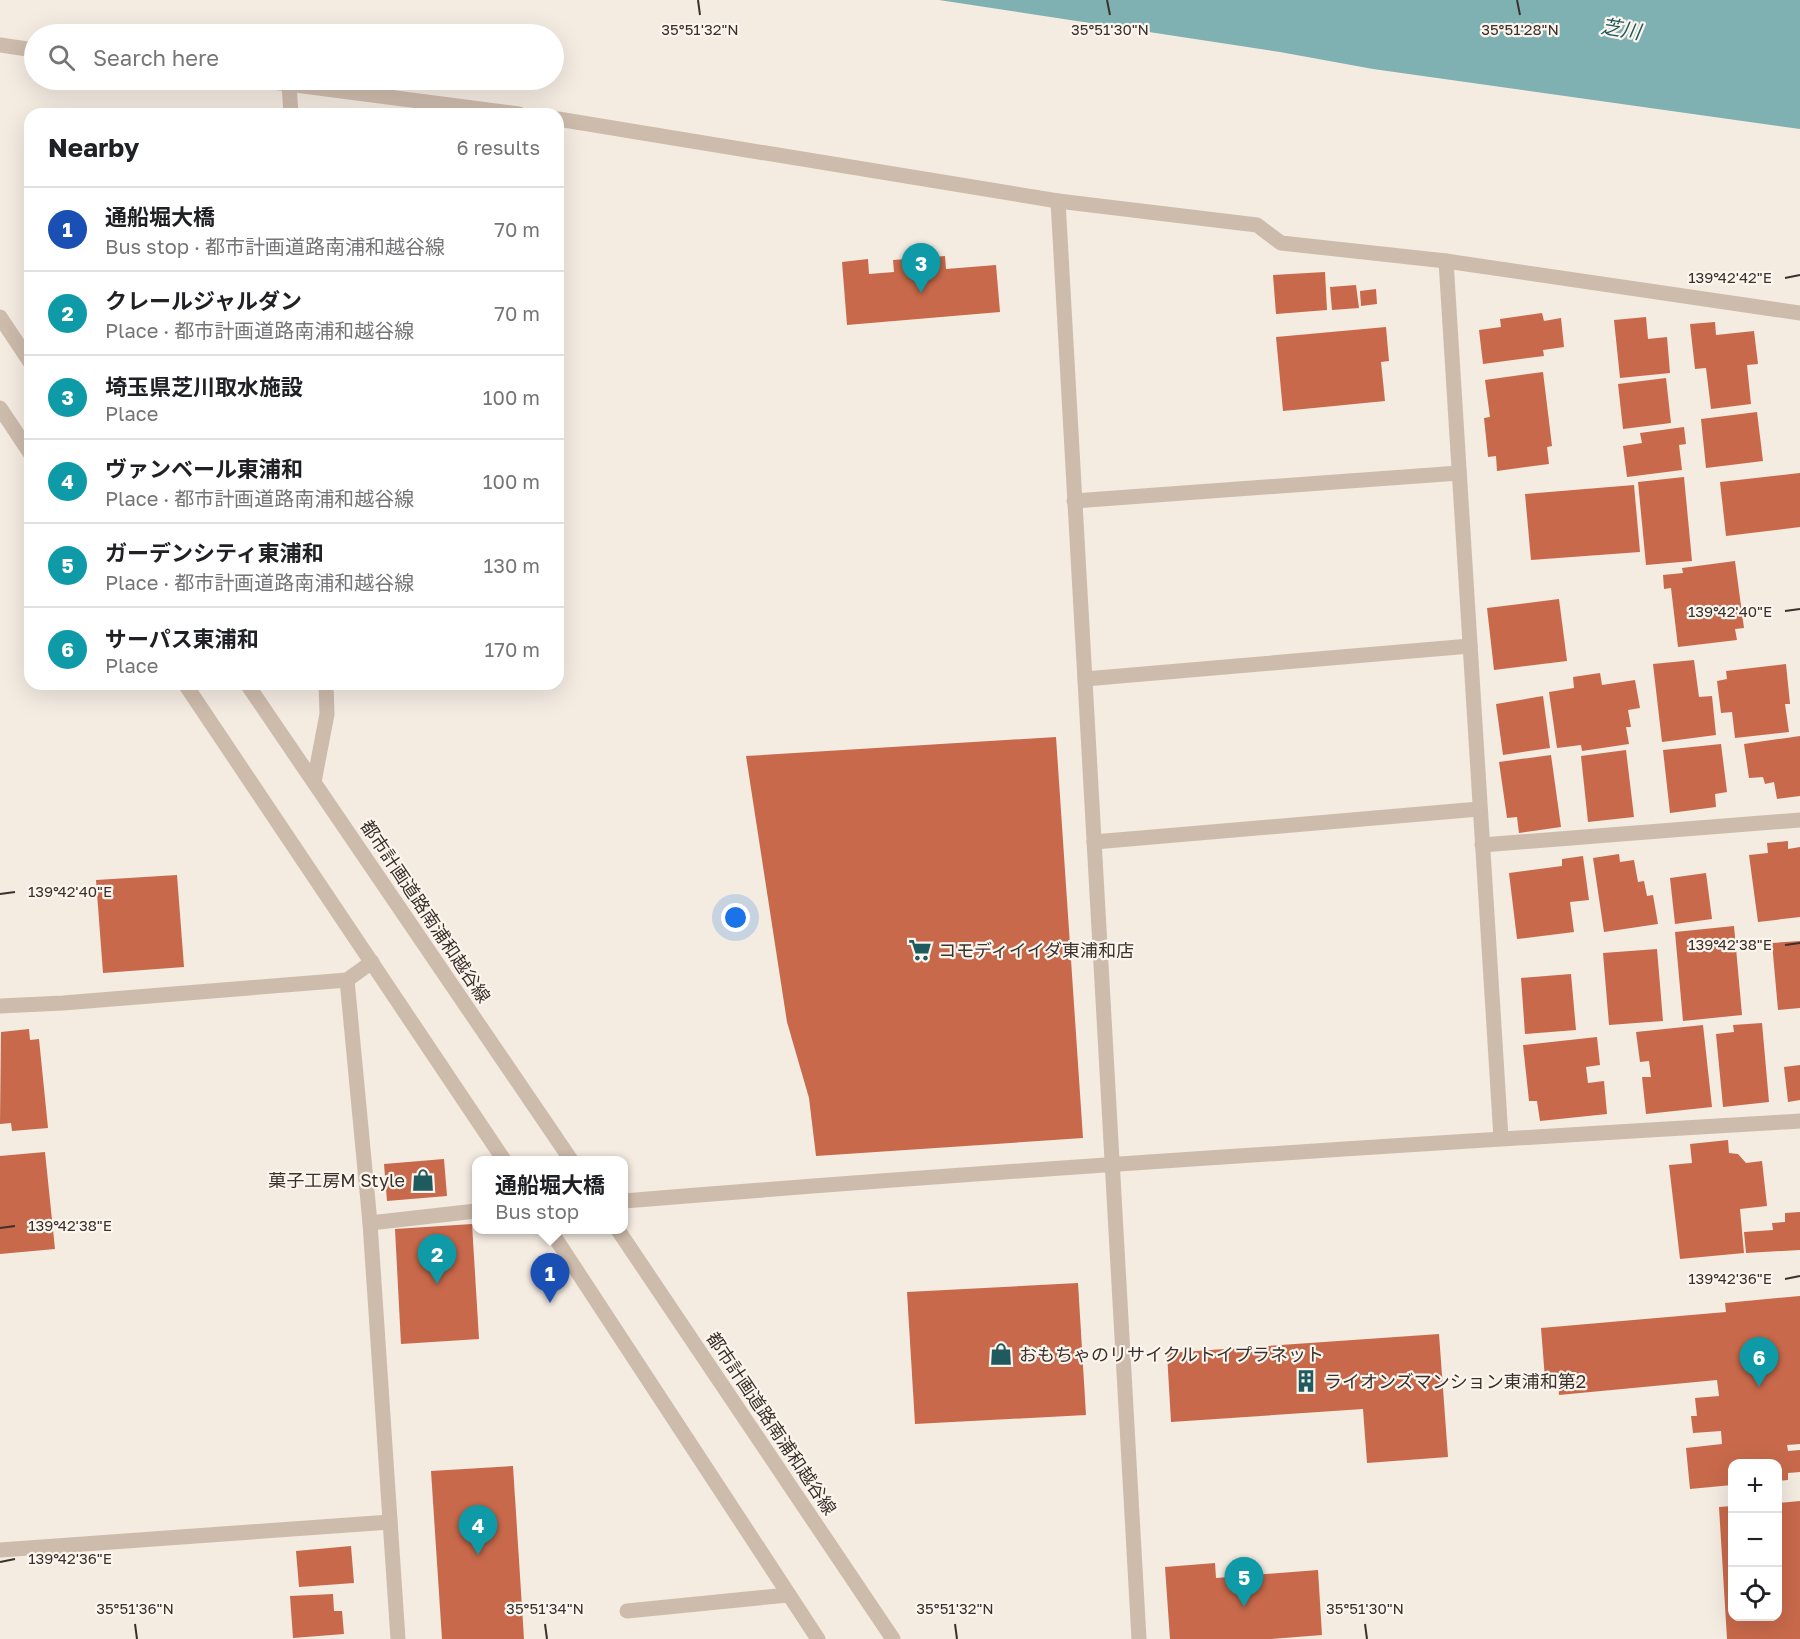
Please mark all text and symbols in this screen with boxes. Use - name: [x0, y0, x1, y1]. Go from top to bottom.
- water label: 芝川: [1599, 13, 1645, 43]
- text: 35°51'32"N: [661, 20, 739, 38]
- text: 35°51'30"N: [1071, 20, 1149, 38]
- text: 35°51'28"N: [1481, 20, 1559, 38]
- search box: [24, 24, 564, 90]
- icon: search: [45, 41, 78, 74]
- text: Search here: [93, 44, 219, 71]
- text: Nearby: [48, 132, 139, 163]
- text: 6 results: [456, 135, 540, 159]
- text: 通船堀大橋: [105, 203, 215, 230]
- text: 1: [62, 217, 73, 241]
- text: 70 m: [494, 217, 540, 241]
- text: Bus stop · 都市計画道路南浦和越谷線: [105, 234, 445, 258]
- pin: 3: [902, 244, 940, 293]
- text: 139°42'42"E: [1688, 268, 1772, 286]
- text: クレールジャルダン: [105, 287, 302, 314]
- text: 2: [61, 301, 74, 325]
- text: 70 m: [494, 301, 540, 325]
- text: Place · 都市計画道路南浦和越谷線: [105, 318, 414, 342]
- text: 埼玉県芝川取水施設: [105, 373, 303, 400]
- text: 3: [61, 385, 74, 409]
- text: 100 m: [483, 385, 540, 409]
- text: Place: [105, 401, 158, 425]
- text: ヴァンベール東浦和: [105, 455, 303, 482]
- text: 4: [61, 469, 74, 493]
- text: 100 m: [483, 469, 540, 493]
- text: Place · 都市計画道路南浦和越谷線: [105, 486, 414, 510]
- text: ガーデンシティ東浦和: [105, 539, 324, 566]
- text: 5: [61, 553, 74, 577]
- text: 130 m: [484, 553, 540, 577]
- text: Place · 都市計画道路南浦和越谷線: [105, 570, 414, 594]
- text: 139°42'40"E: [1688, 602, 1772, 620]
- text: サーパス東浦和: [105, 625, 259, 652]
- text: 6: [61, 637, 74, 661]
- text: 170 m: [485, 637, 540, 661]
- text: Place: [105, 653, 158, 677]
- street label: 都市計画道路南浦和越谷線: [356, 815, 496, 1007]
- text: 139°42'40"E: [28, 882, 112, 900]
- your location: [721, 903, 750, 932]
- text: 139°42'38"E: [1688, 935, 1772, 953]
- supermarket icon: コモディイイダ東浦和店: [907, 937, 933, 963]
- place label: コモディイイダ東浦和店: [938, 939, 1134, 961]
- popup: [472, 1156, 628, 1234]
- shop icon: 菓子工房M Style: [410, 1167, 436, 1193]
- place label: 菓子工房M Style: [268, 1169, 405, 1191]
- text: 通船堀大橋: [495, 1171, 605, 1198]
- text: Bus stop: [495, 1199, 579, 1223]
- text: 139°42'38"E: [28, 1216, 112, 1234]
- pin: 2: [418, 1234, 456, 1284]
- pin: 1: [530, 1254, 570, 1303]
- text: 139°42'36"E: [1688, 1269, 1772, 1287]
- street label: 都市計画道路南浦和越谷線: [702, 1327, 842, 1519]
- pin: 6: [1740, 1338, 1778, 1387]
- shop icon: おもちゃのリサイクルトイプラネット: [988, 1341, 1014, 1367]
- place label: おもちゃのリサイクルトイプラネット: [1019, 1343, 1324, 1365]
- building icon: ライオンズマンション東浦和第2: [1293, 1368, 1319, 1394]
- place label: ライオンズマンション東浦和第2: [1324, 1370, 1586, 1392]
- map controls: [1728, 1459, 1782, 1621]
- button: +: [1728, 1459, 1782, 1513]
- pin: 4: [458, 1506, 498, 1555]
- button: −: [1728, 1513, 1782, 1567]
- text: 139°42'36"E: [28, 1549, 112, 1567]
- pin: 5: [1224, 1558, 1264, 1607]
- button: locate: [1728, 1567, 1782, 1621]
- text: 35°51'36"N: [96, 1599, 174, 1617]
- text: 35°51'34"N: [506, 1599, 584, 1617]
- text: 35°51'32"N: [916, 1599, 994, 1617]
- text: 35°51'30"N: [1326, 1599, 1404, 1617]

